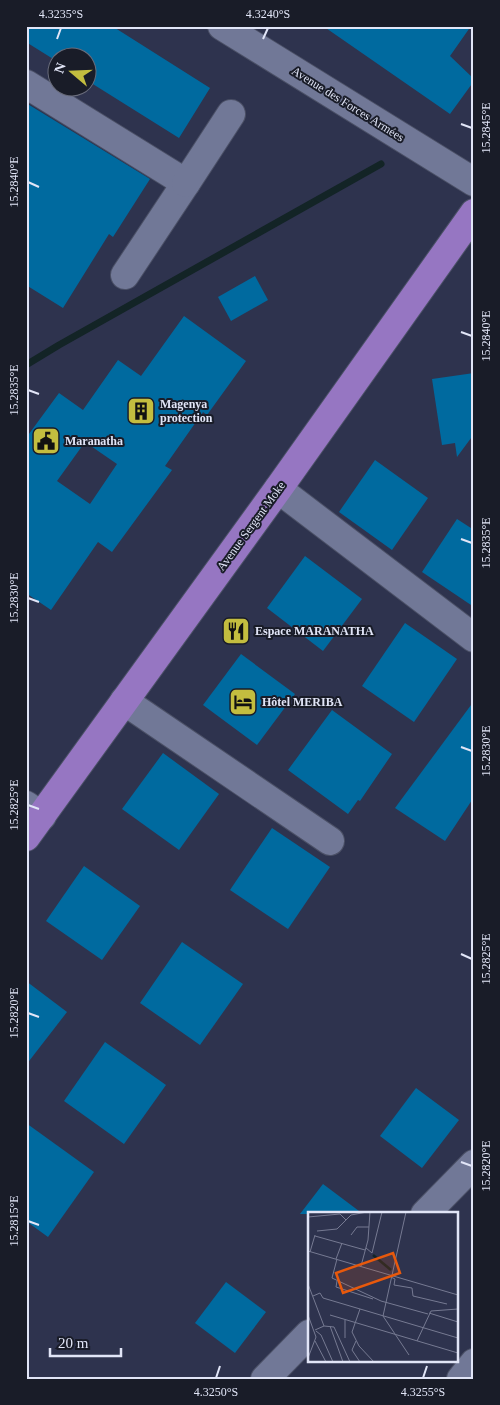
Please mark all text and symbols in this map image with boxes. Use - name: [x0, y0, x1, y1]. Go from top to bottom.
- text: 4.3235°S: [39, 7, 83, 21]
- text: 4.3240°S: [246, 7, 290, 21]
- north arrow: [48, 48, 98, 98]
- text: N: [51, 61, 69, 75]
- street label: Avenue des Forces Armées: [289, 64, 407, 145]
- text: 15.2845°E: [479, 102, 493, 154]
- text: 15.2840°E: [7, 156, 21, 208]
- text: 15.2840°E: [479, 310, 493, 362]
- text: 15.2835°E: [7, 364, 21, 416]
- building icon: Magenya protection: [126, 396, 156, 426]
- place label: Magenya protection: [160, 397, 213, 425]
- public building icon: Maranatha: [31, 426, 61, 456]
- place label: Maranatha: [65, 434, 123, 448]
- street label: Avenue Sergent Moke: [214, 479, 288, 573]
- text: 15.2835°E: [479, 517, 493, 569]
- text: 15.2830°E: [7, 572, 21, 624]
- restaurant icon: Espace MARANATHA: [221, 616, 251, 646]
- place label: Espace MARANATHA: [255, 624, 374, 638]
- hotel icon: Hôtel MERIBA: [228, 687, 258, 717]
- place label: Hôtel MERIBA: [262, 695, 343, 709]
- text: 15.2830°E: [479, 725, 493, 777]
- text: 15.2825°E: [7, 779, 21, 831]
- text: 15.2825°E: [479, 933, 493, 985]
- text: 15.2820°E: [7, 987, 21, 1039]
- text: 15.2820°E: [479, 1140, 493, 1192]
- text: 15.2815°E: [7, 1195, 21, 1247]
- inset map: [308, 1212, 458, 1362]
- scale bar: [50, 1325, 121, 1357]
- text: 20 m: [58, 1335, 89, 1351]
- text: 4.3250°S: [194, 1385, 238, 1399]
- text: 4.3255°S: [401, 1385, 445, 1399]

